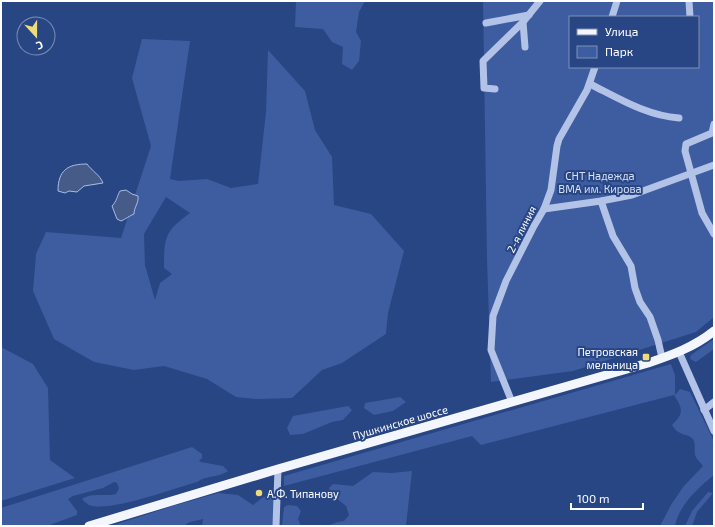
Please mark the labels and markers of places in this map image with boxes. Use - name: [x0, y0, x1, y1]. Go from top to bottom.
- place label: Петровская мельница: [577, 345, 638, 371]
- marker: Петровская мельница: [641, 352, 651, 362]
- place label: А.Ф. Типанову: [267, 487, 339, 501]
- marker: А.Ф. Типанову: [254, 488, 264, 498]

